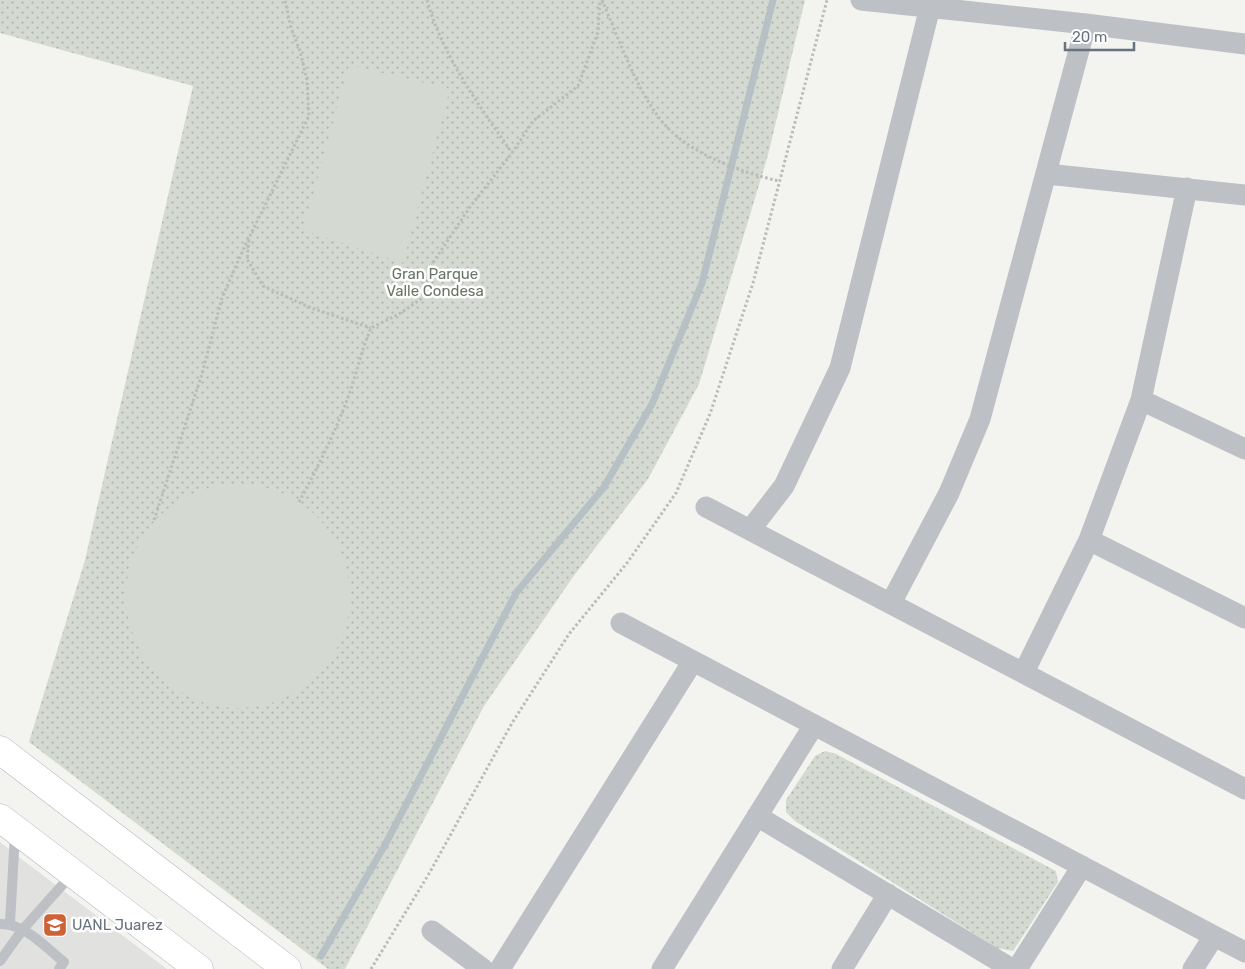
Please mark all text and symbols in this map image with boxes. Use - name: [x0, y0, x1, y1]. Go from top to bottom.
- scale bar: [1065, 20, 1134, 52]
- text: 20 m: [1072, 28, 1107, 46]
- park label: Gran Parque Valle Condesa: [386, 265, 484, 300]
- school or university icon: UANL Juarez: [42, 912, 68, 938]
- place label: UANL Juarez: [72, 916, 163, 934]

